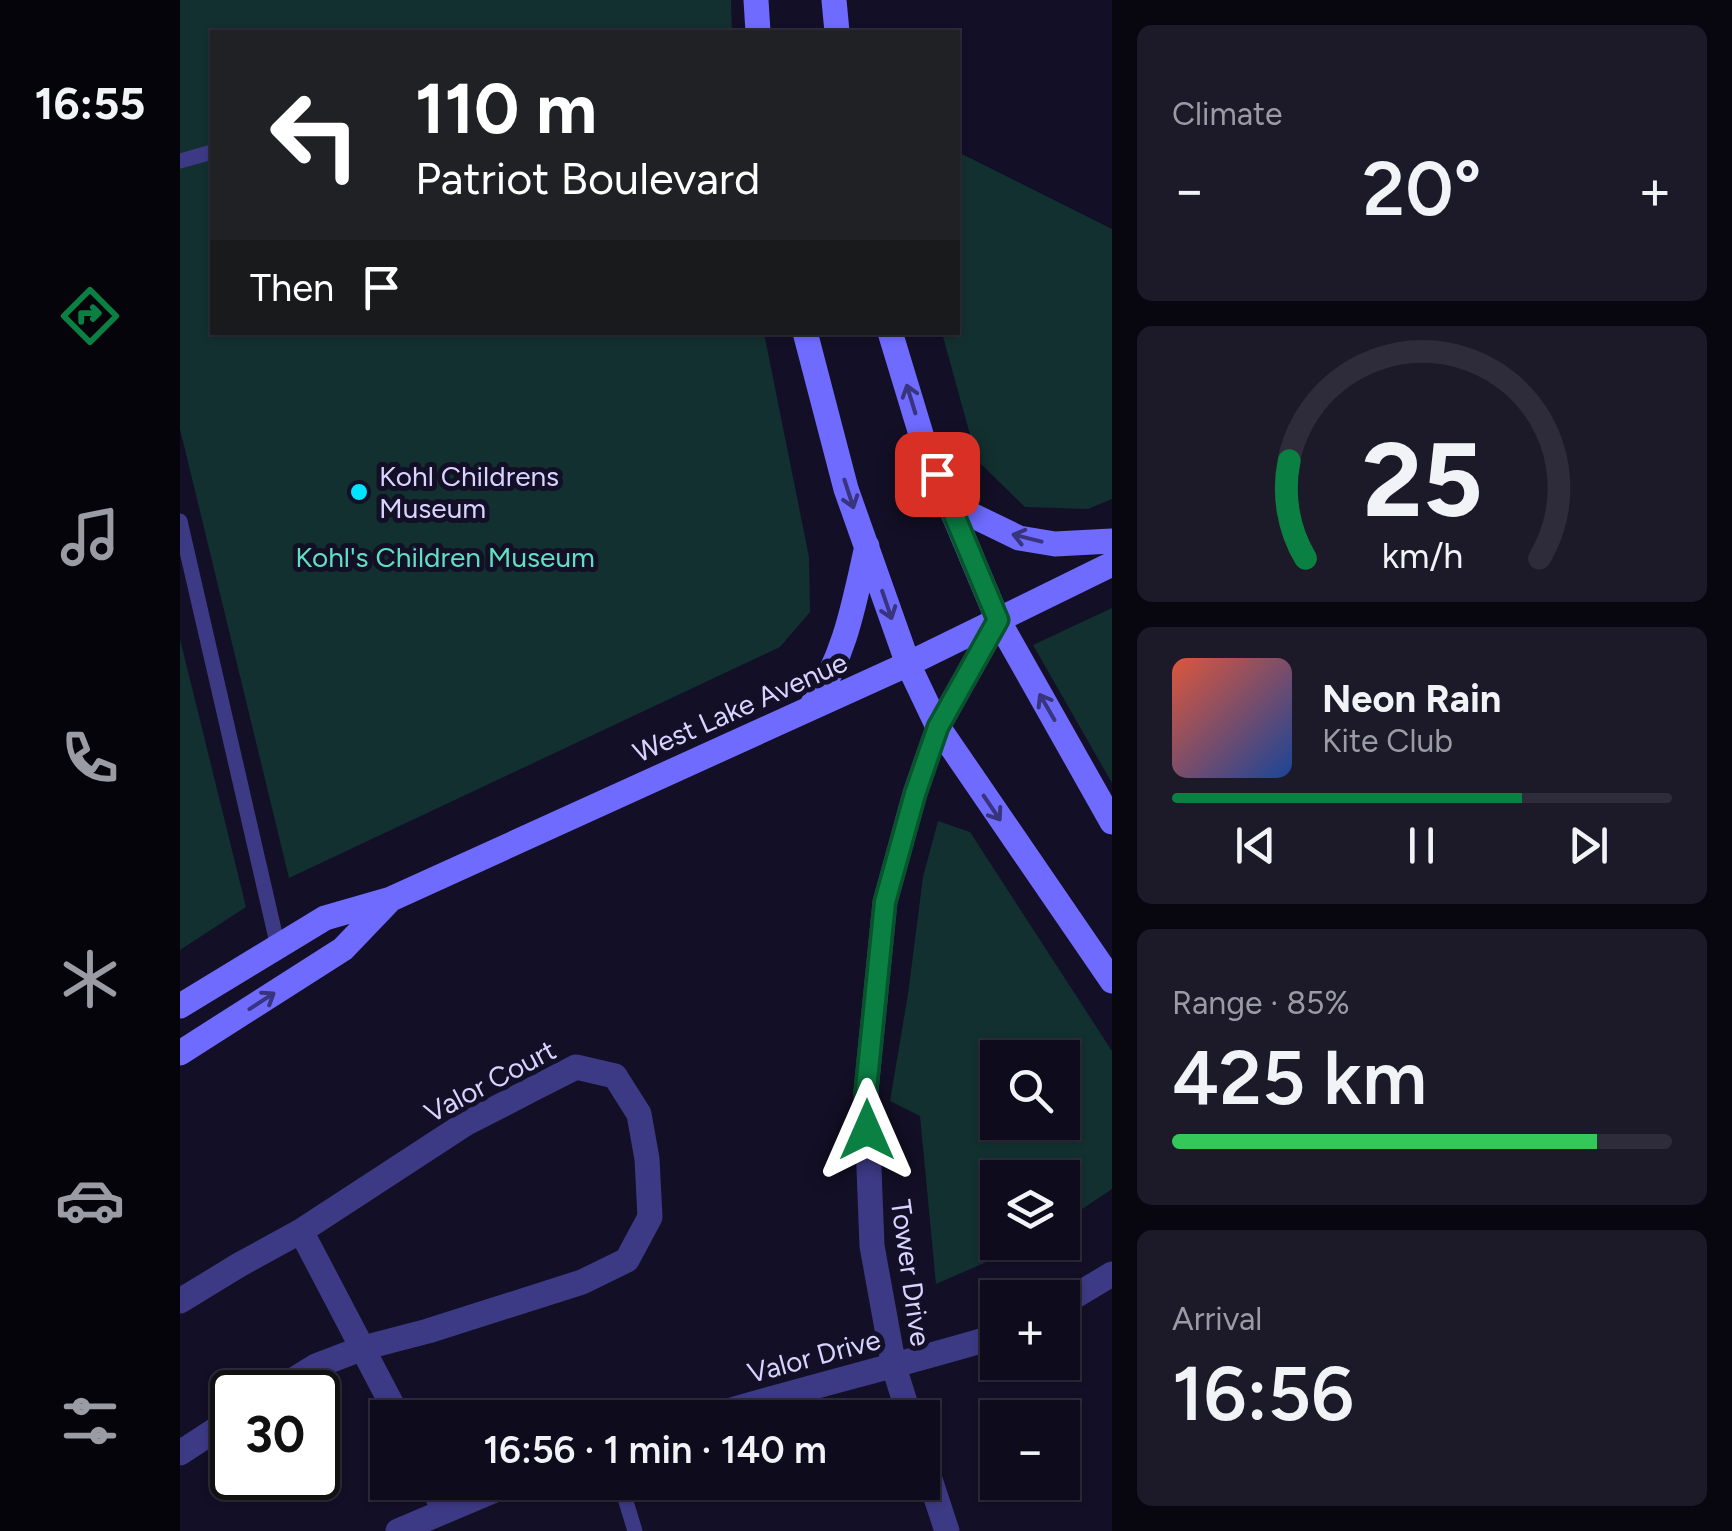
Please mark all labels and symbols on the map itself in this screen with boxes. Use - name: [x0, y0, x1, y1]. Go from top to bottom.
- one-way arrow: [901, 384, 919, 415]
- pin: [895, 432, 980, 517]
- place label: Kohl Childrens Museum: [379, 459, 559, 525]
- one-way arrow: [841, 478, 859, 509]
- marker: Kohl Childrens Museum: [348, 481, 370, 503]
- one-way arrow: [1012, 528, 1044, 546]
- park label: Kohl's Children Museum: [295, 540, 595, 574]
- one-way arrow: [880, 588, 898, 620]
- street label: West Lake Avenue: [628, 645, 852, 769]
- one-way arrow: [1036, 693, 1056, 722]
- one-way arrow: [982, 793, 1003, 821]
- one-way arrow: [247, 990, 276, 1011]
- street label: Valor Court: [419, 1032, 561, 1130]
- position arrow: [815, 1078, 919, 1182]
- street label: Tower Drive: [884, 1198, 938, 1348]
- street label: Valor Drive: [744, 1322, 884, 1390]
- speed limit sign: 30: [210, 1370, 340, 1500]

